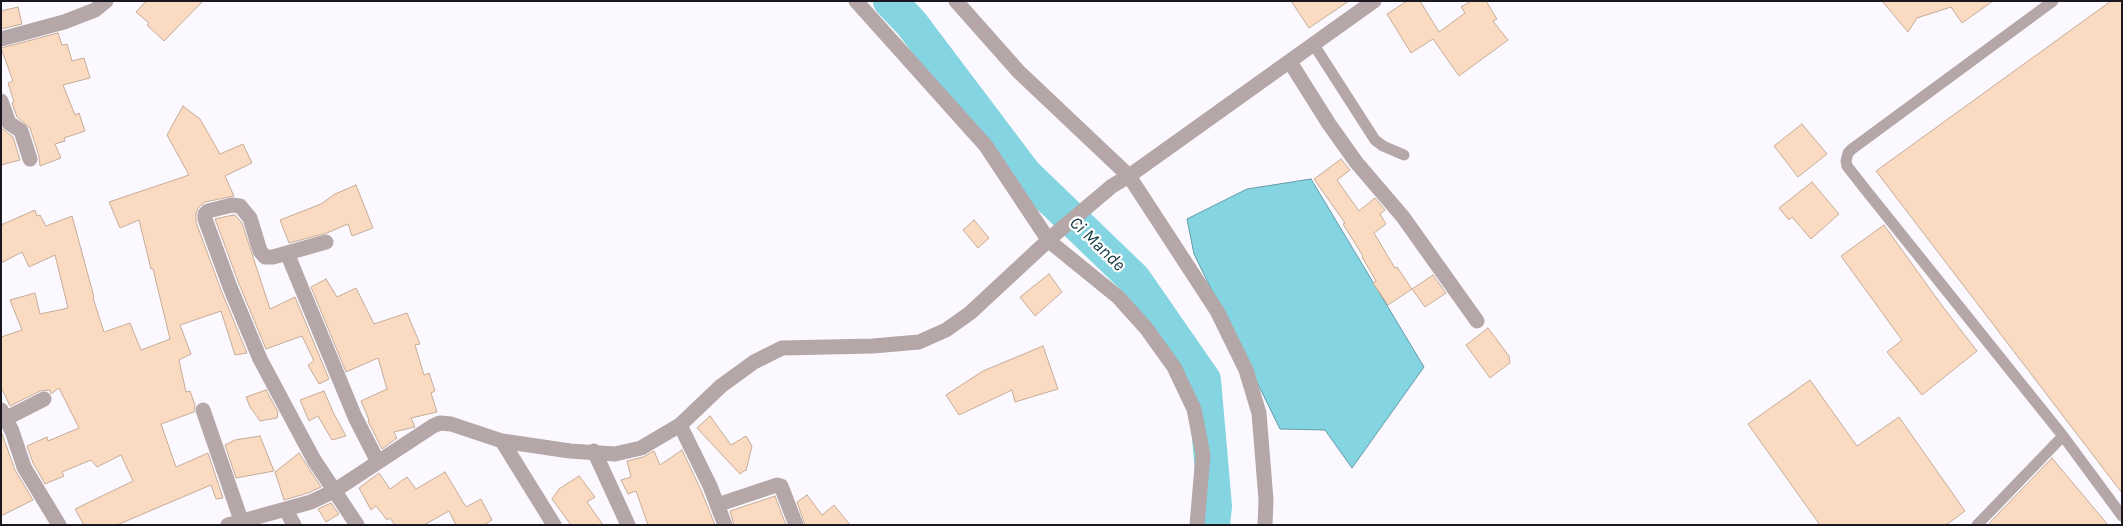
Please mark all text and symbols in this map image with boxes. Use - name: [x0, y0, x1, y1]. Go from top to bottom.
- water label: Ci Mande: [1065, 212, 1129, 276]

